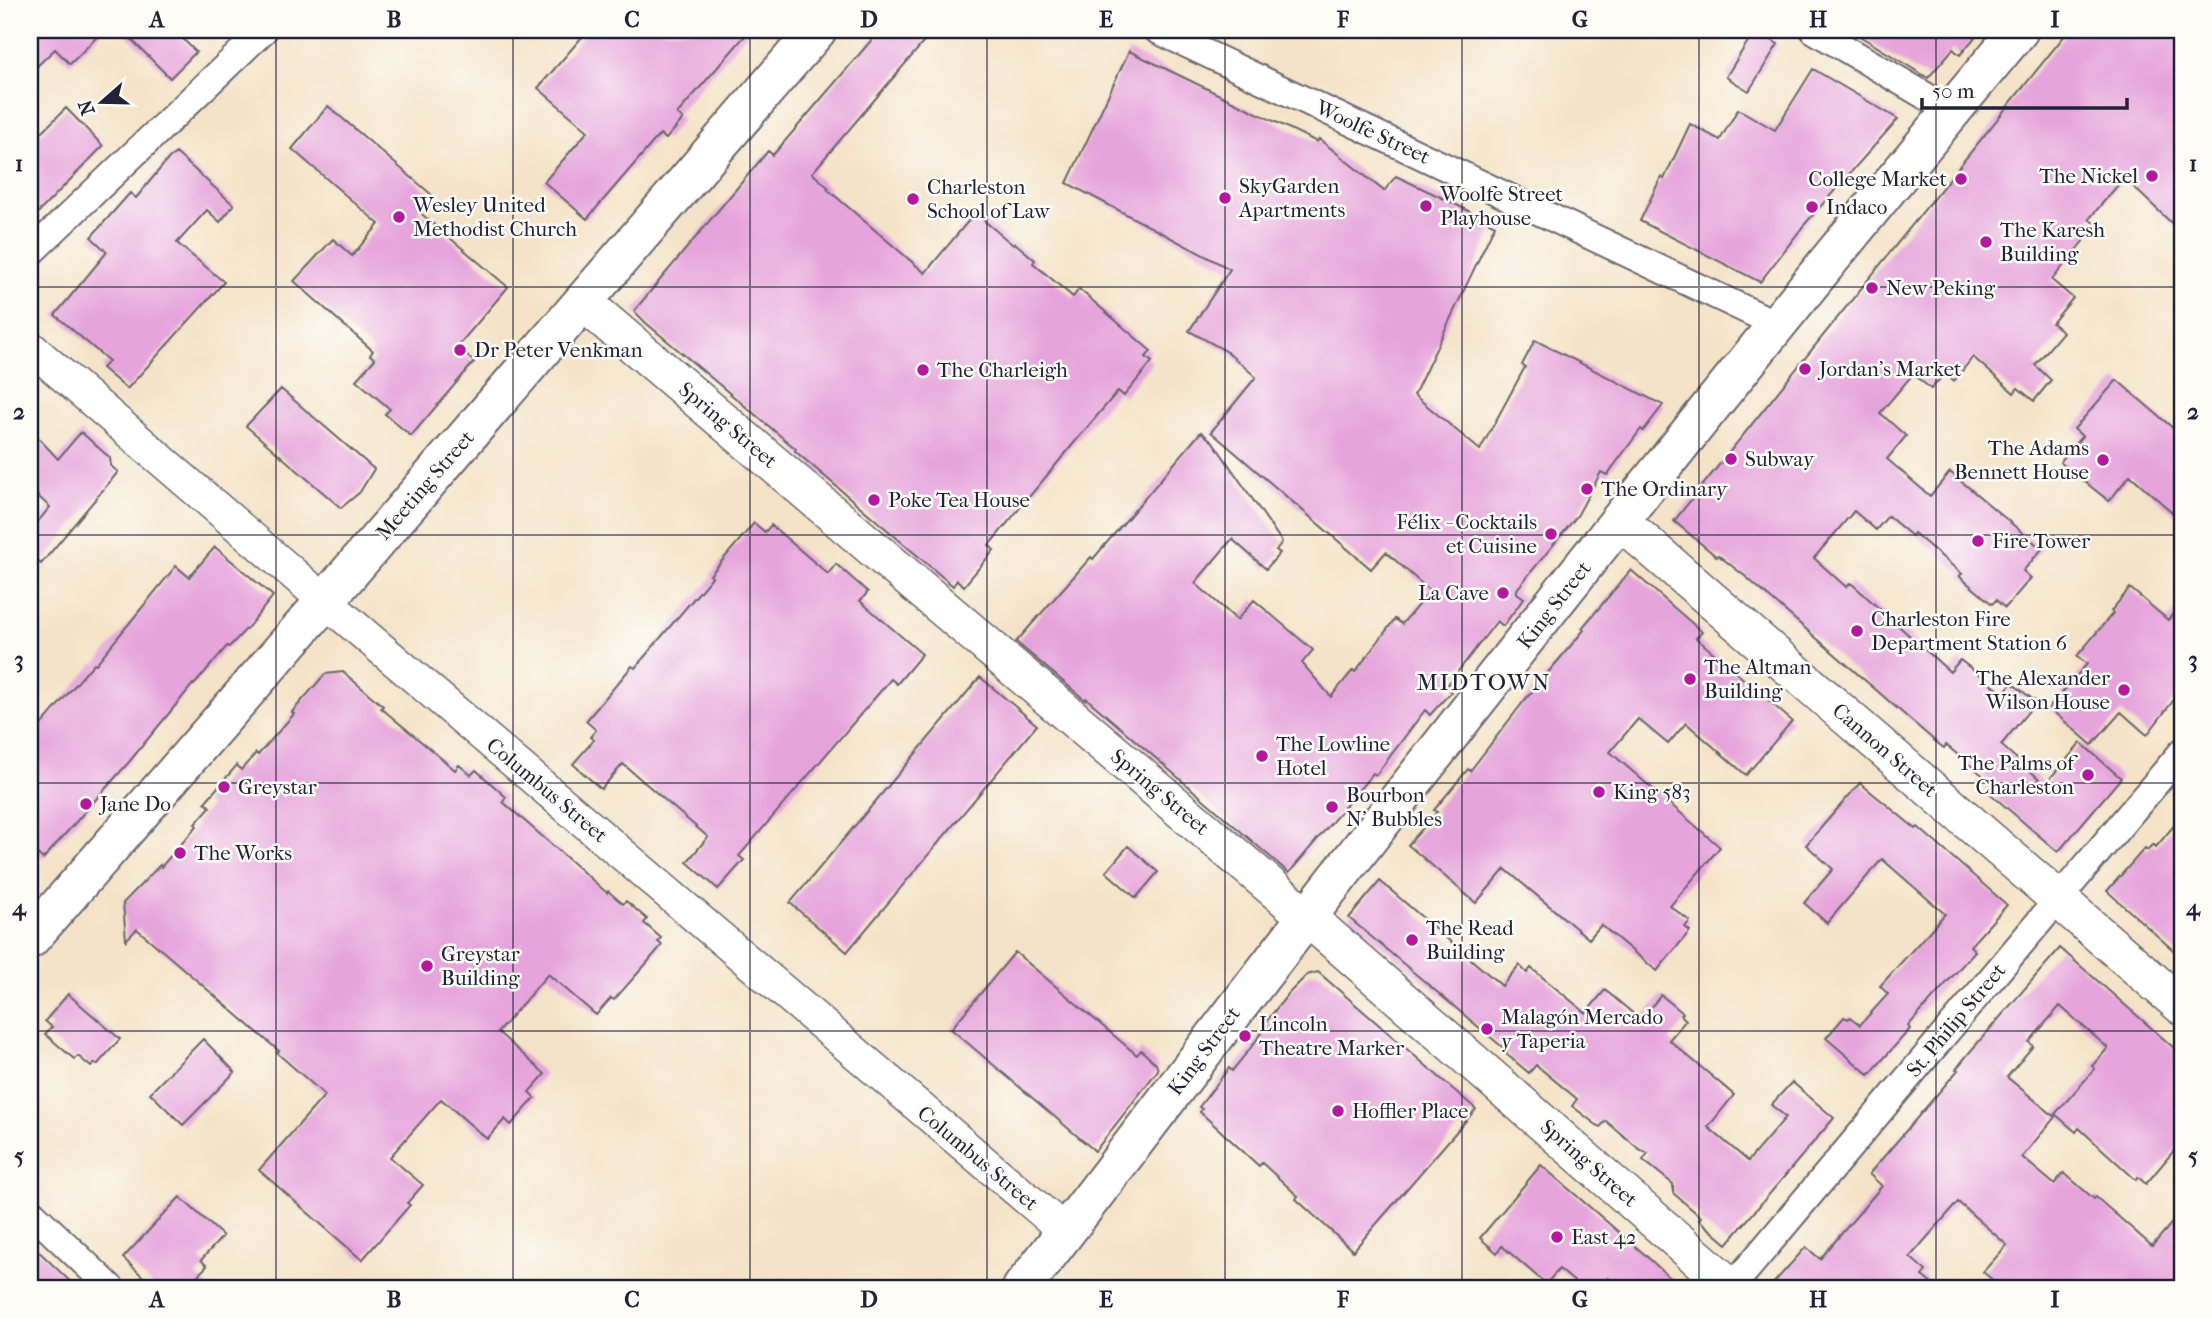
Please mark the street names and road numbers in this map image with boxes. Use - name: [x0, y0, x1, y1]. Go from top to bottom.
- street label: Woolfe Street: [1311, 95, 1434, 169]
- street label: Spring Street: [674, 377, 782, 473]
- street label: Meeting Street: [371, 425, 479, 544]
- street label: King Street: [1512, 556, 1596, 654]
- street label: Cannon Street: [1828, 698, 1943, 802]
- street label: Columbus Street: [482, 733, 613, 848]
- street label: Spring Street: [1106, 744, 1214, 840]
- street label: St. Philip Street: [1902, 958, 2011, 1082]
- street label: King Street: [1163, 1002, 1245, 1100]
- street label: Columbus Street: [913, 1101, 1044, 1216]
- street label: Spring Street: [1536, 1114, 1643, 1212]

